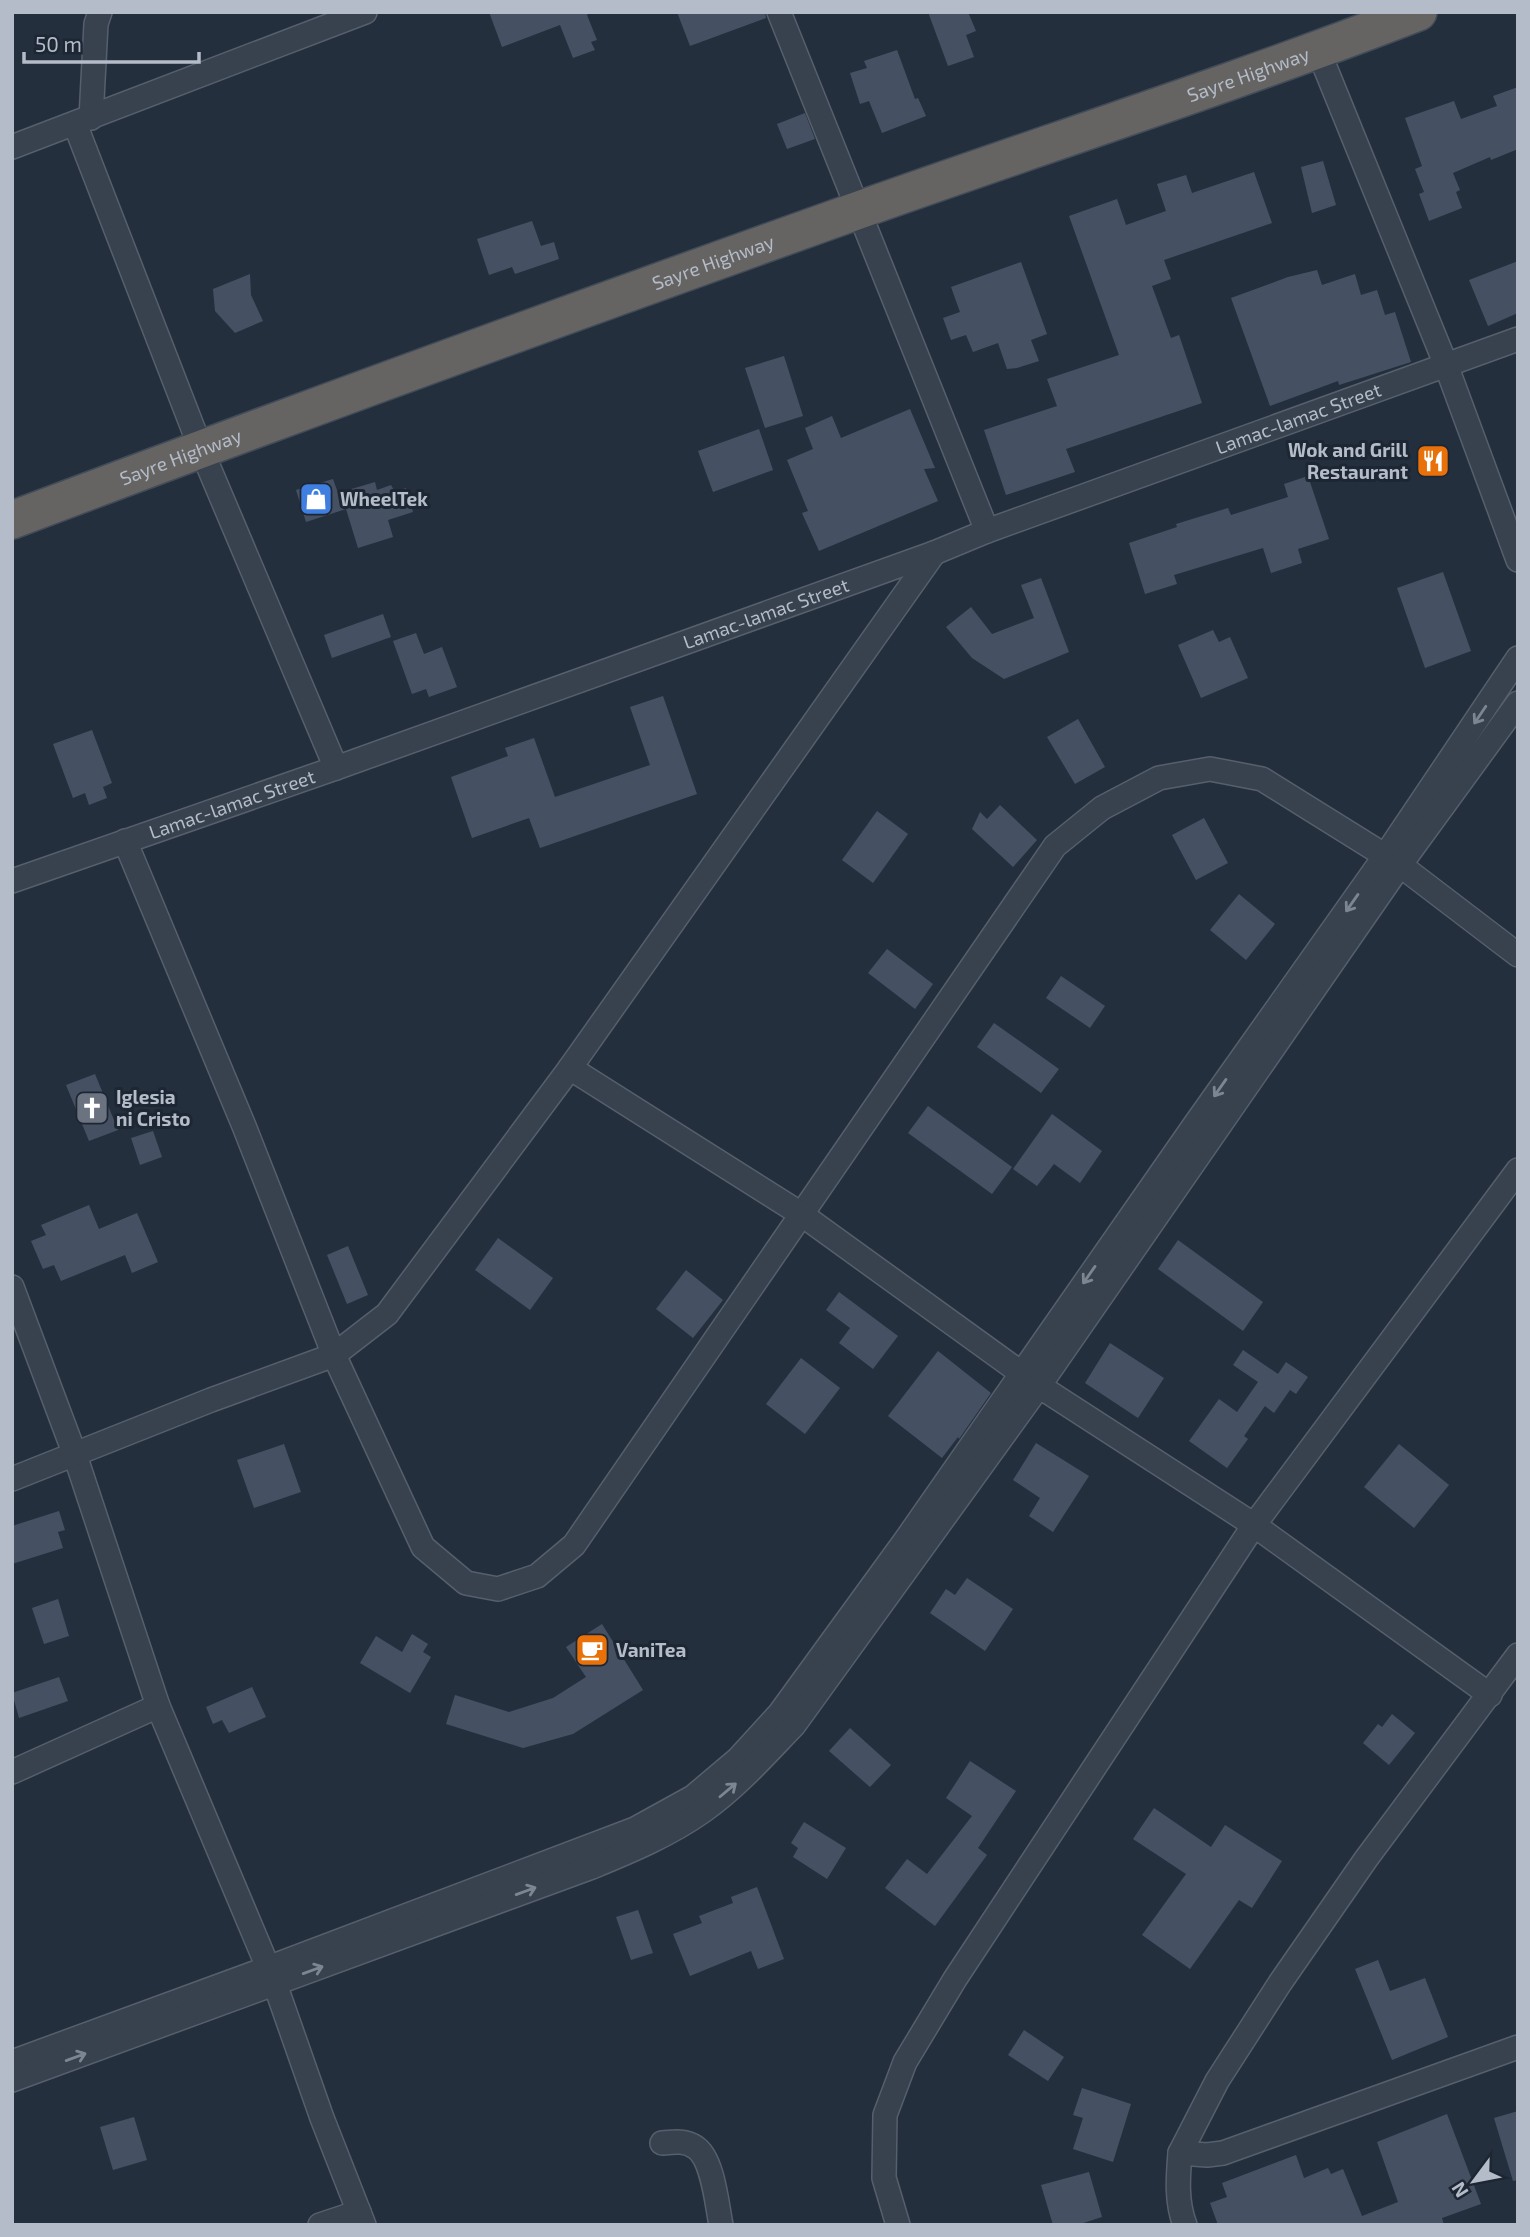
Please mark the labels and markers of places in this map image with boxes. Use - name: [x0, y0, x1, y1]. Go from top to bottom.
- place label: Wok and Grill Restaurant: [1288, 438, 1409, 483]
- restaurant icon: Wok and Grill Restaurant: [1414, 442, 1452, 480]
- shop icon: WheelTek: [297, 480, 335, 518]
- place label: WheelTek: [340, 487, 428, 510]
- place label: Iglesia ni Cristo: [116, 1085, 190, 1130]
- church icon: Iglesia ni Cristo: [73, 1089, 111, 1127]
- cafe icon: VaniTea: [573, 1631, 611, 1669]
- place label: VaniTea: [616, 1638, 686, 1661]

